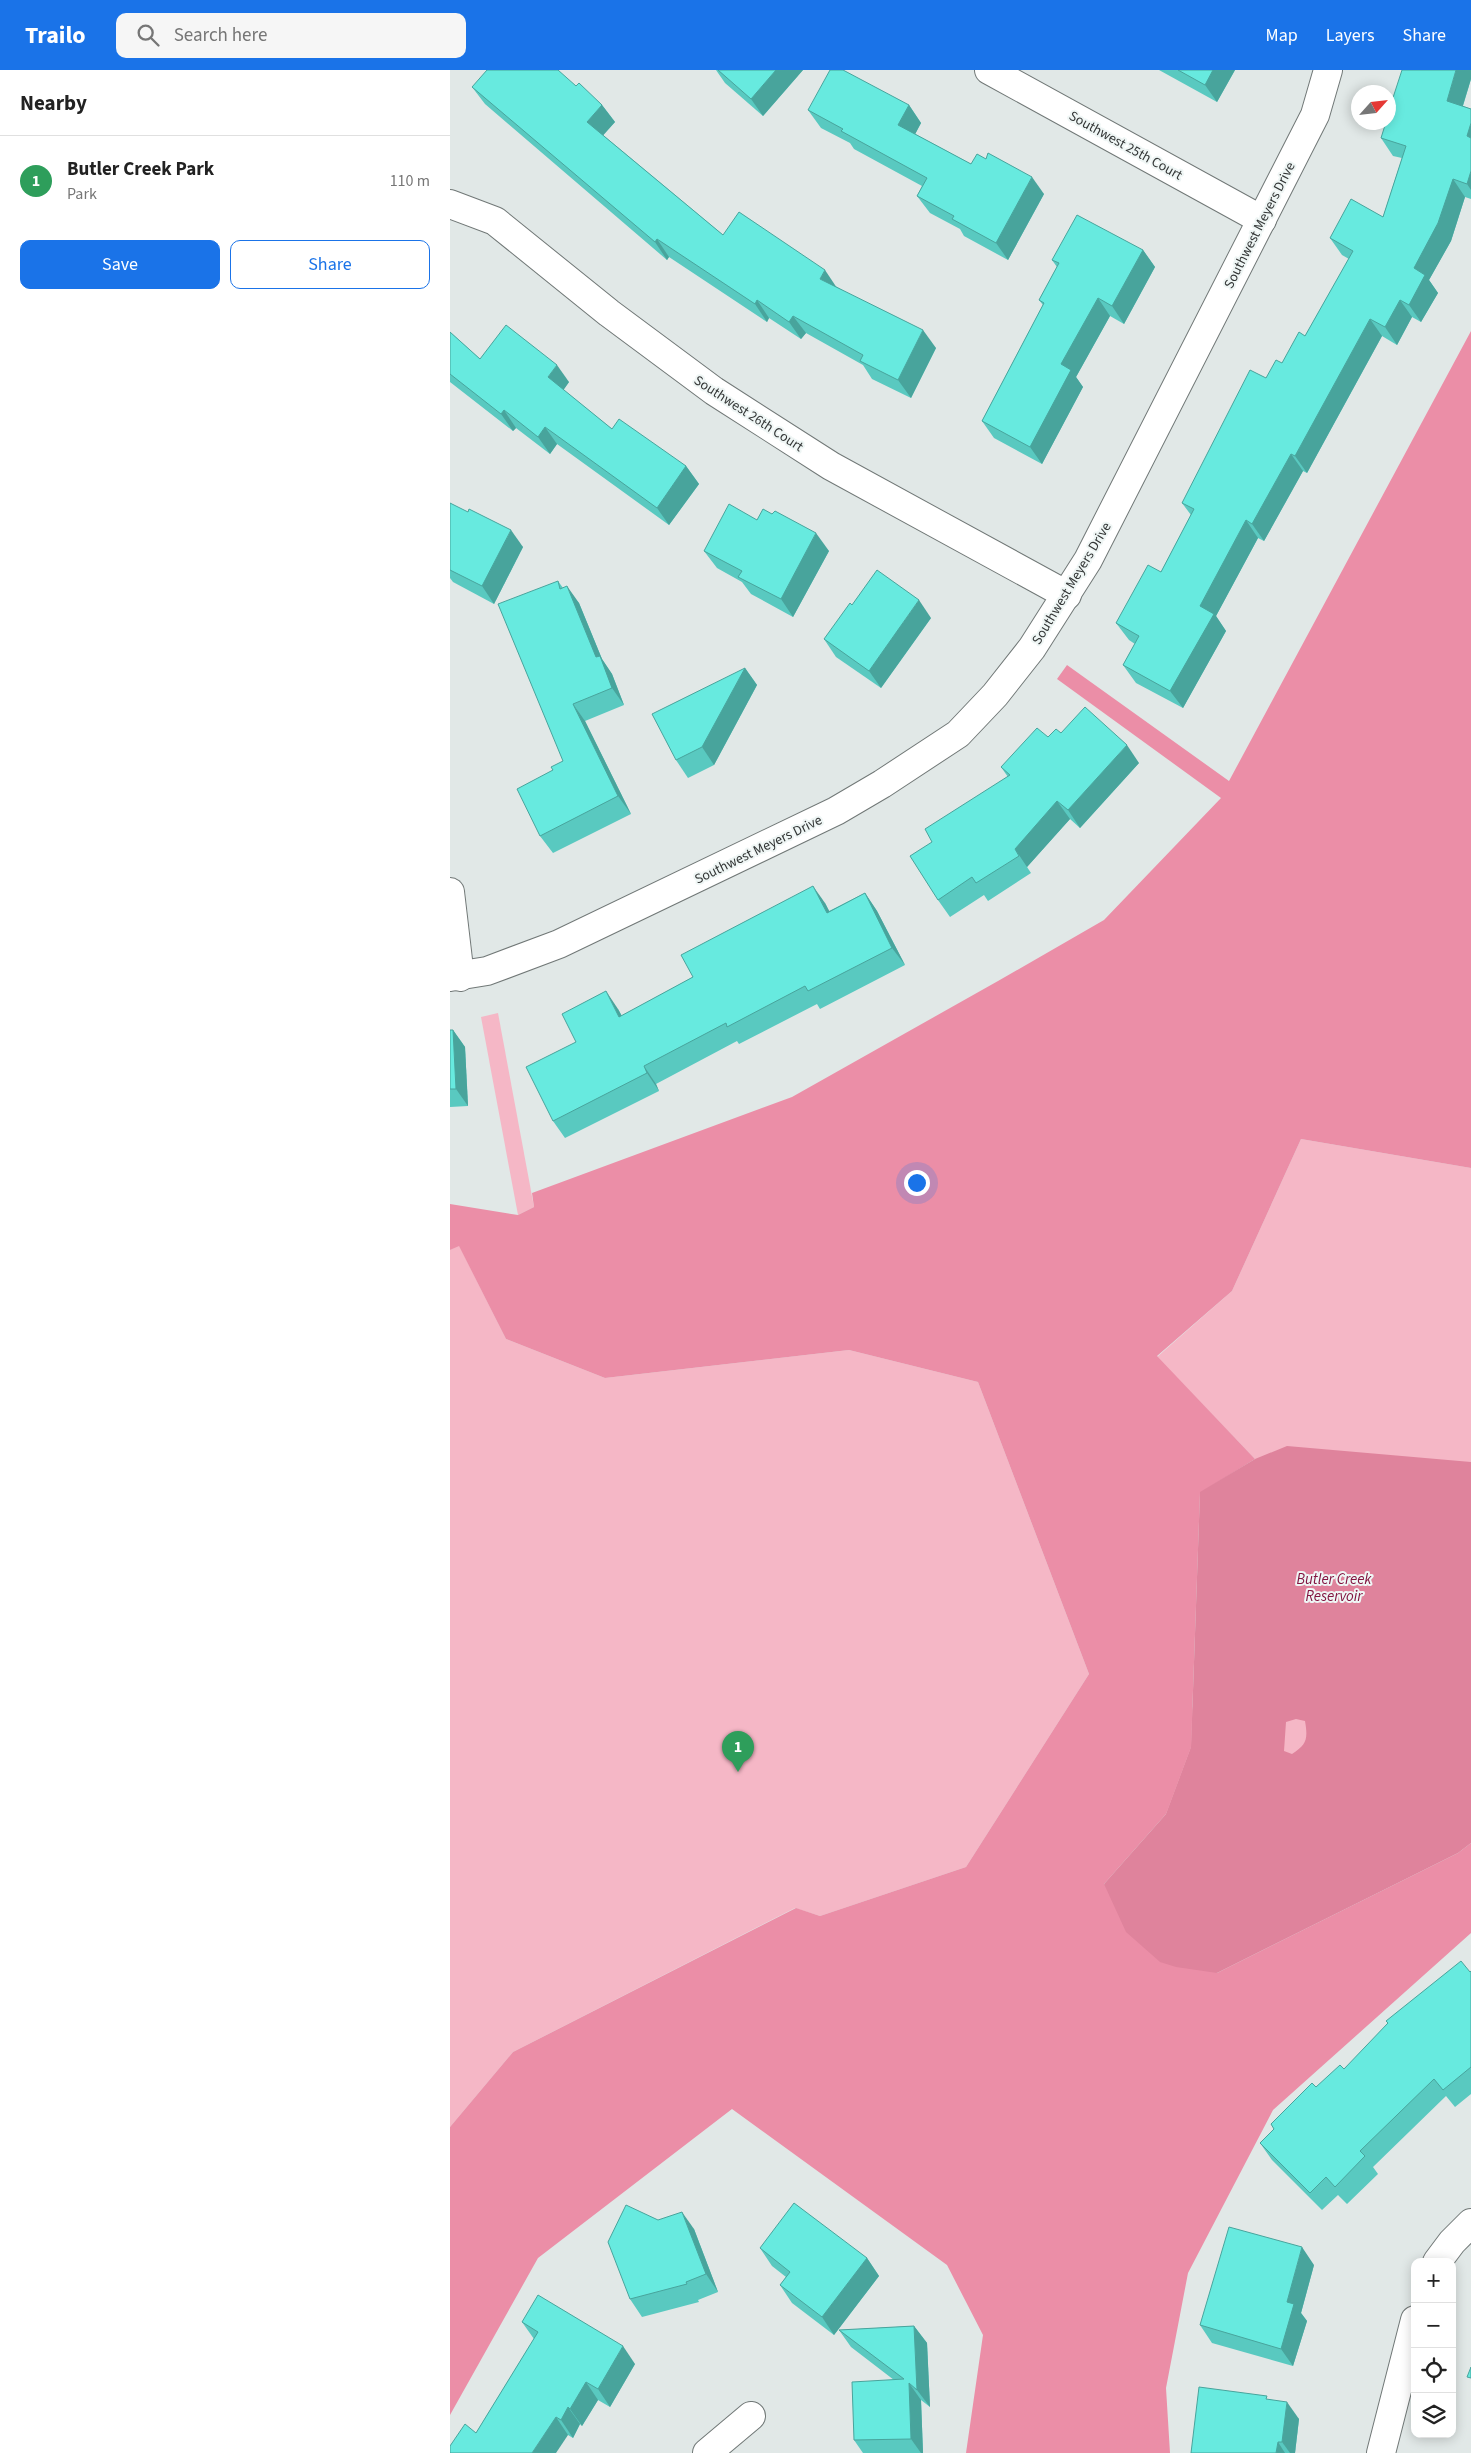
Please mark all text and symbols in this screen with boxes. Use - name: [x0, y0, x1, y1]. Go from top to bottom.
- search box: [116, 13, 466, 58]
- text: Trailo: [25, 18, 86, 53]
- icon: search: [134, 21, 162, 49]
- text: Search here: [174, 22, 267, 49]
- text: Map: [1266, 23, 1298, 48]
- text: Layers: [1326, 23, 1375, 48]
- text: Share: [1403, 23, 1446, 48]
- north arrow: [1351, 85, 1396, 130]
- text: Nearby: [20, 88, 87, 118]
- street label: Southwest 25th Court: [1065, 106, 1186, 186]
- text: Butler Creek Park: [67, 156, 214, 183]
- street label: Southwest Meyers Drive: [1219, 159, 1301, 292]
- text: 1: [32, 170, 40, 192]
- text: 110 m: [390, 170, 430, 192]
- text: Park: [67, 183, 97, 205]
- button: Save: [20, 240, 220, 289]
- button: Share: [230, 240, 430, 289]
- street label: Southwest 26th Court: [690, 371, 807, 457]
- street label: Southwest Meyers Drive: [1027, 519, 1116, 648]
- street label: Southwest Meyers Drive: [691, 810, 826, 889]
- your location: [904, 1170, 930, 1196]
- water label: Butler Creek Reservoir: [1296, 1569, 1372, 1607]
- pin: 1: [722, 1731, 754, 1772]
- map controls: [1411, 2258, 1456, 2438]
- button: +: [1411, 2258, 1456, 2303]
- button: −: [1411, 2303, 1456, 2348]
- button: locate: [1411, 2348, 1456, 2393]
- button: layers: [1411, 2393, 1456, 2438]

